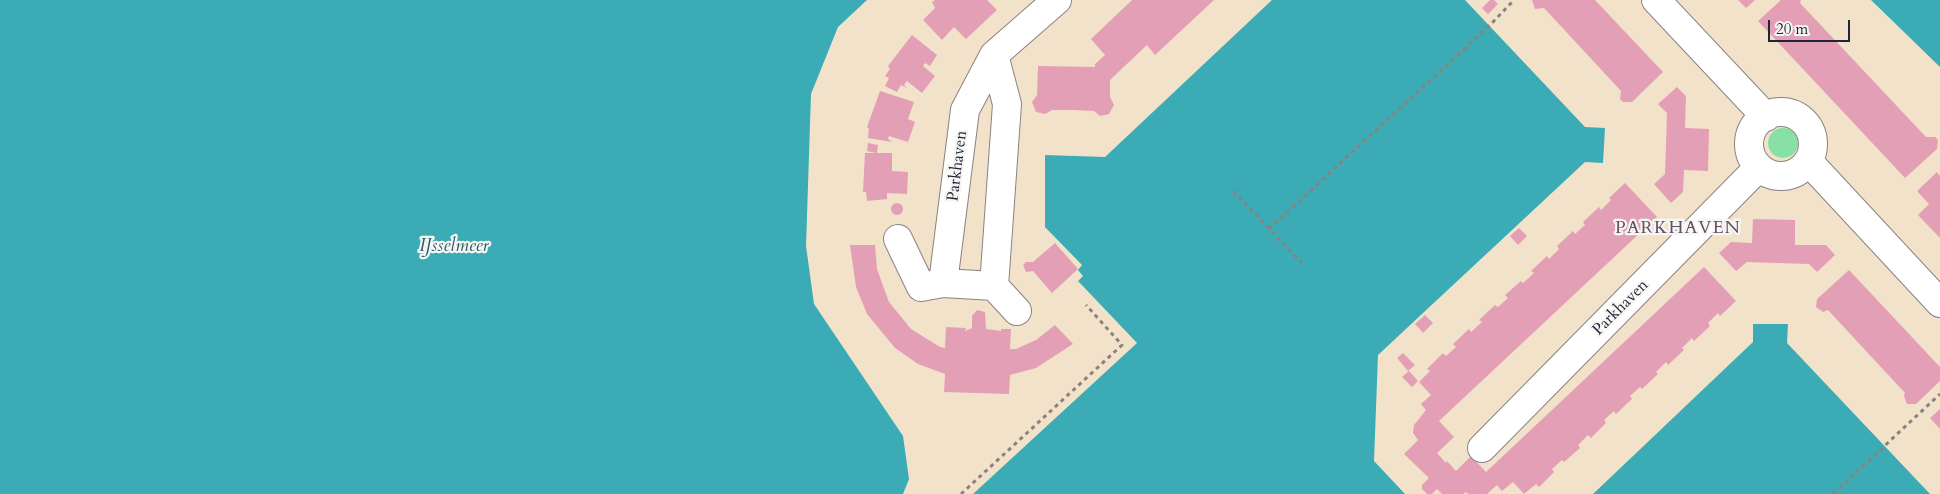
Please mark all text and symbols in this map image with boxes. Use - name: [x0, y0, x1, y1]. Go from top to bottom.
- scale bar: [1770, 10, 1852, 42]
- text: 20 m: [1776, 19, 1808, 39]
- street label: Parkhaven: [944, 130, 972, 202]
- district label: PARKHAVEN: [1614, 218, 1742, 240]
- water label: IJsselmeer: [419, 236, 489, 258]
- street label: Parkhaven: [1589, 276, 1653, 340]

